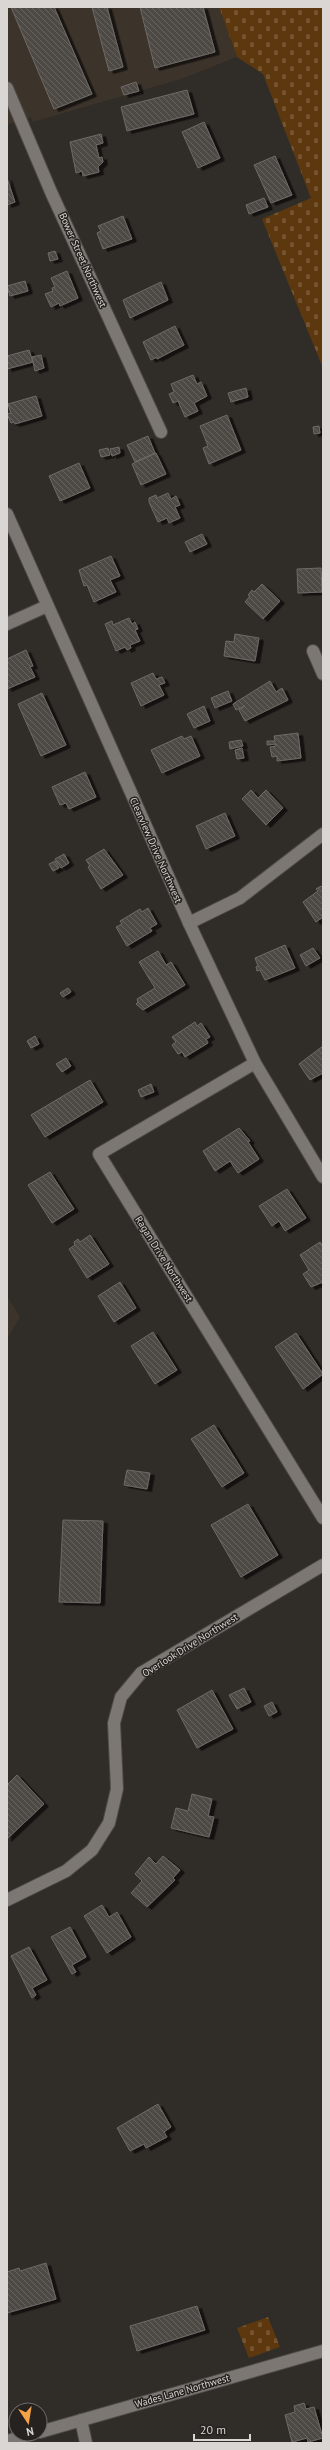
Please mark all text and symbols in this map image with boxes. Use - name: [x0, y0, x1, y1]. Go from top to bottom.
- street label: Bower Street Northwest: [56, 211, 110, 310]
- street label: Clearview Drive Northwest: [127, 795, 185, 905]
- street label: Ragan Drive Northwest: [132, 1214, 196, 1305]
- street label: Overlook Drive Northwest: [140, 1610, 241, 1680]
- street label: Wades Lane Northwest: [133, 2371, 231, 2411]
- north arrow: [8, 2402, 48, 2442]
- scale bar: [194, 2416, 250, 2442]
- text: 20 m: [200, 2422, 226, 2437]
- text: N: [25, 2424, 35, 2439]

